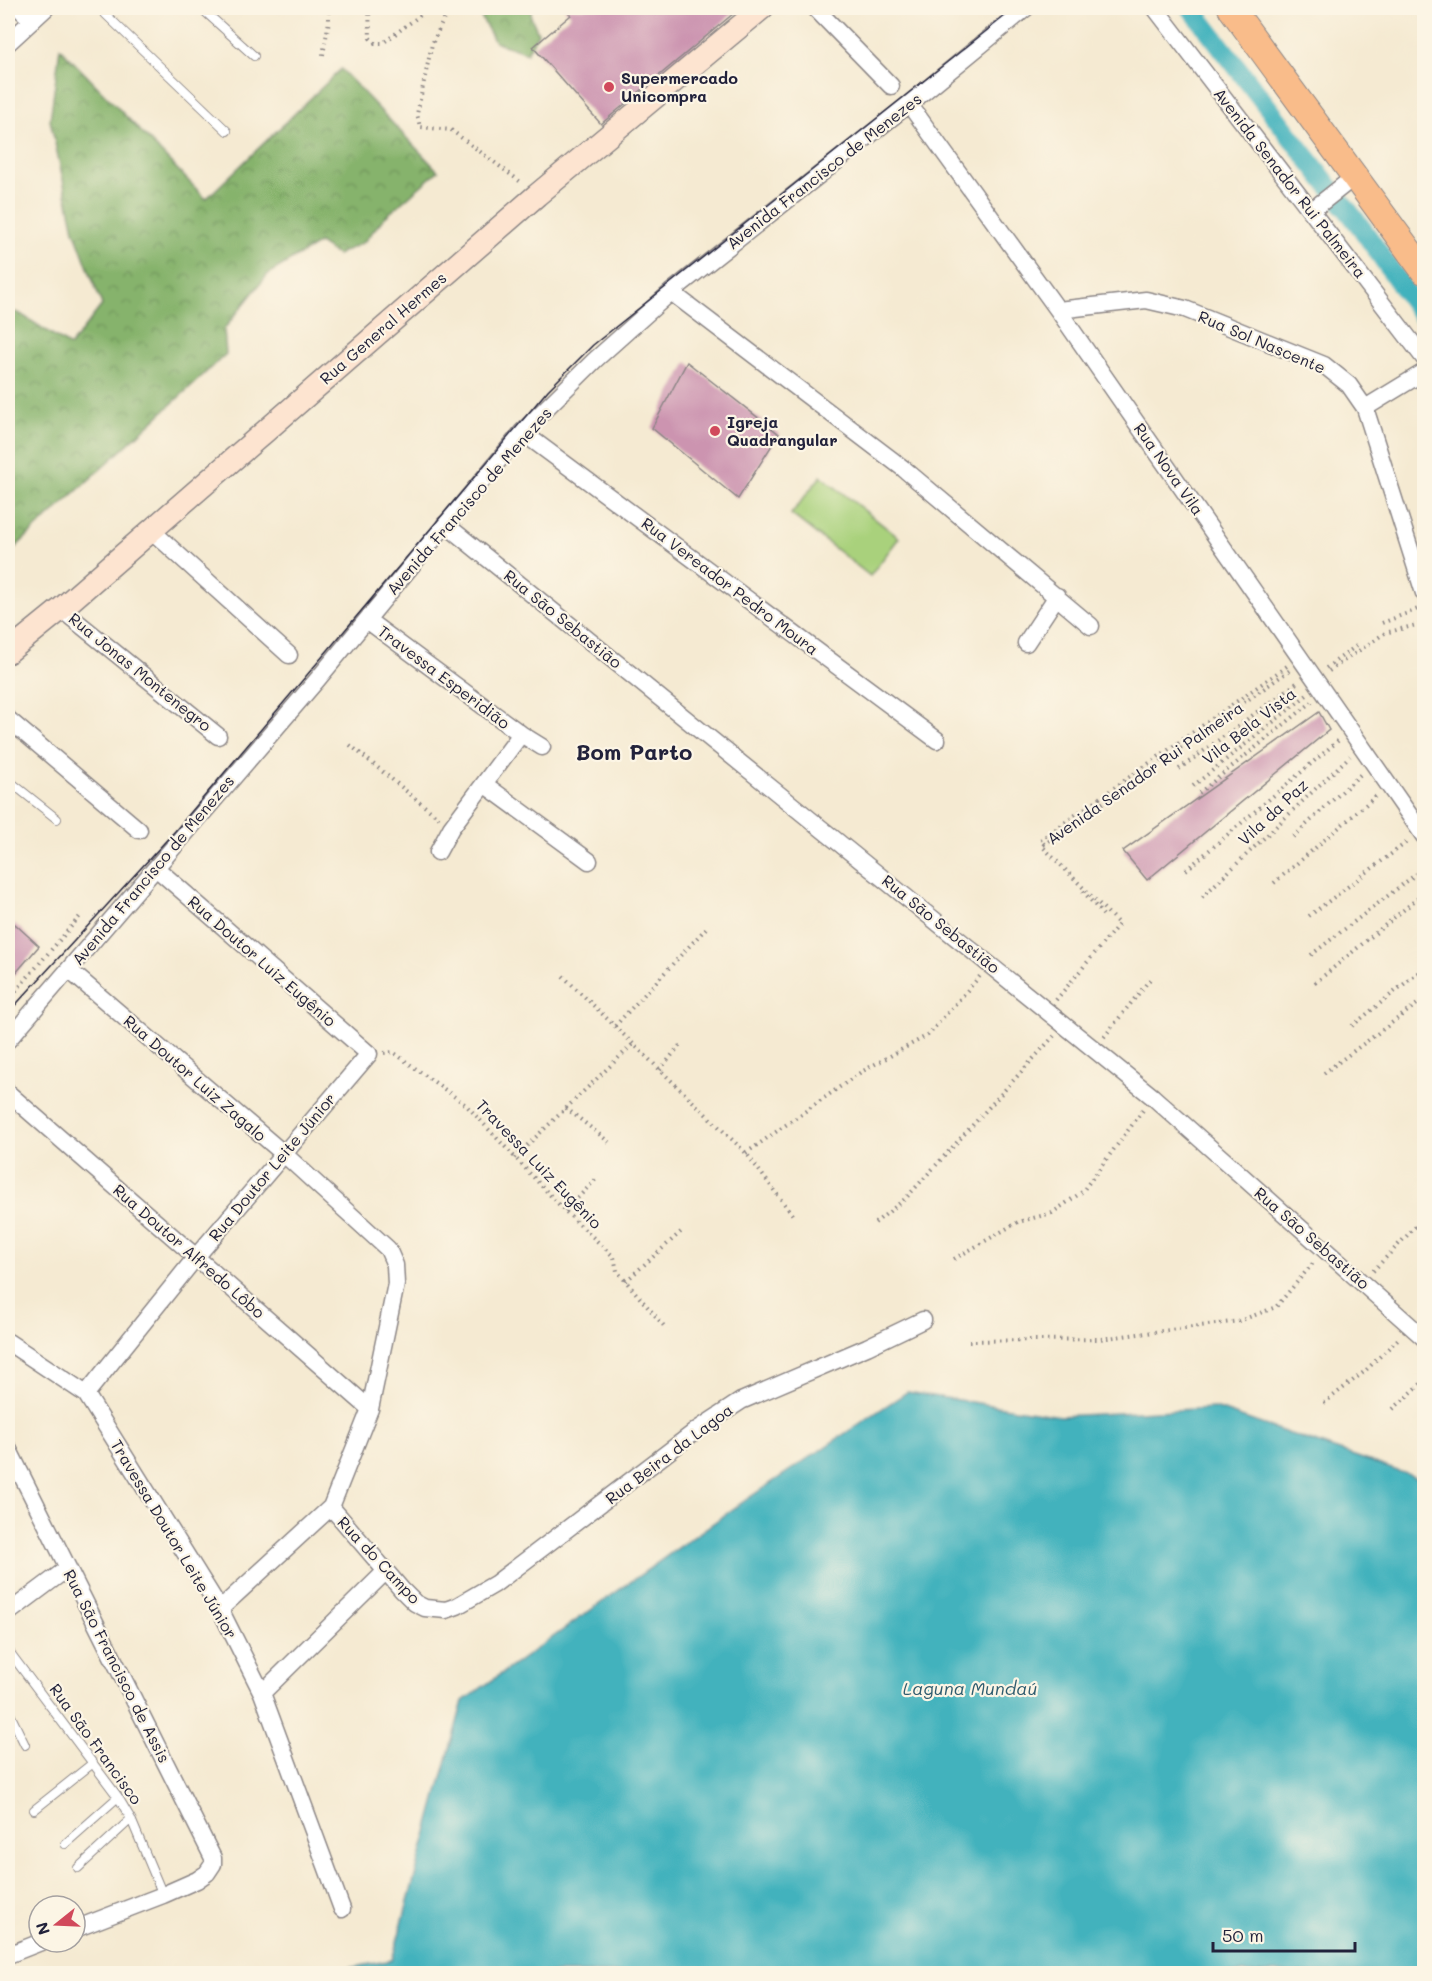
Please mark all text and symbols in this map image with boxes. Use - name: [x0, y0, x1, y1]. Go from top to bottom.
- place label: Supermercado Unicompra: [621, 67, 738, 106]
- marker: Supermercado Unicompra: [602, 80, 616, 94]
- street label: Avenida Senador Rui Palmeira: [1210, 83, 1371, 282]
- street label: Avenida Francisco de Menezes: [722, 88, 925, 253]
- street label: Rua General Hermes: [315, 267, 451, 389]
- street label: Rua Sol Nascente: [1195, 305, 1329, 378]
- street label: Avenida Francisco de Menezes: [381, 402, 556, 599]
- place label: Igreja Quadrangular: [727, 411, 838, 450]
- street label: Rua Nova Vila: [1130, 418, 1209, 519]
- marker: Igreja Quadrangular: [708, 424, 722, 438]
- street label: Rua Vereador Pedro Moura: [638, 512, 823, 659]
- street label: Rua São Sebastião: [500, 565, 627, 673]
- street label: Rua Jonas Montenegro: [65, 608, 216, 736]
- street label: Travessa Esperidião: [374, 620, 515, 733]
- street label: Vila Bela Vista: [1198, 682, 1300, 769]
- street label: Avenida Senador Rui Palmeira: [1042, 696, 1247, 849]
- district label: Bom Parto: [576, 737, 692, 766]
- street label: Avenida Francisco de Menezes: [67, 770, 238, 969]
- street label: Vila da Paz: [1233, 774, 1312, 849]
- street label: Rua São Sebastião: [878, 870, 1005, 978]
- street label: Rua Doutor Luiz Eugênio: [184, 891, 341, 1031]
- street label: Rua Doutor Luiz Zagalo: [120, 1010, 271, 1145]
- street label: Rua Doutor Leite Júnior: [203, 1088, 340, 1245]
- street label: Travessa Luiz Eugênio: [472, 1094, 607, 1233]
- street label: Rua Doutor Alfredo Lôbo: [109, 1179, 270, 1322]
- street label: Rua São Sebastião: [1250, 1182, 1374, 1293]
- street label: Rua Beira da Lagoa: [601, 1399, 737, 1508]
- street label: Travessa Doutor Leite Júnior: [106, 1435, 242, 1642]
- street label: Rua do Campo: [333, 1511, 425, 1608]
- street label: Rua São Francisco de Assis: [60, 1566, 174, 1766]
- water label: Laguna Mundaú: [903, 1676, 1037, 1700]
- street label: Rua São Francisco: [46, 1680, 146, 1808]
- north arrow: [27, 1894, 87, 1954]
- scale bar: [1213, 1915, 1356, 1953]
- text: N: [30, 1920, 54, 1938]
- text: 50 m: [1222, 1923, 1264, 1947]

